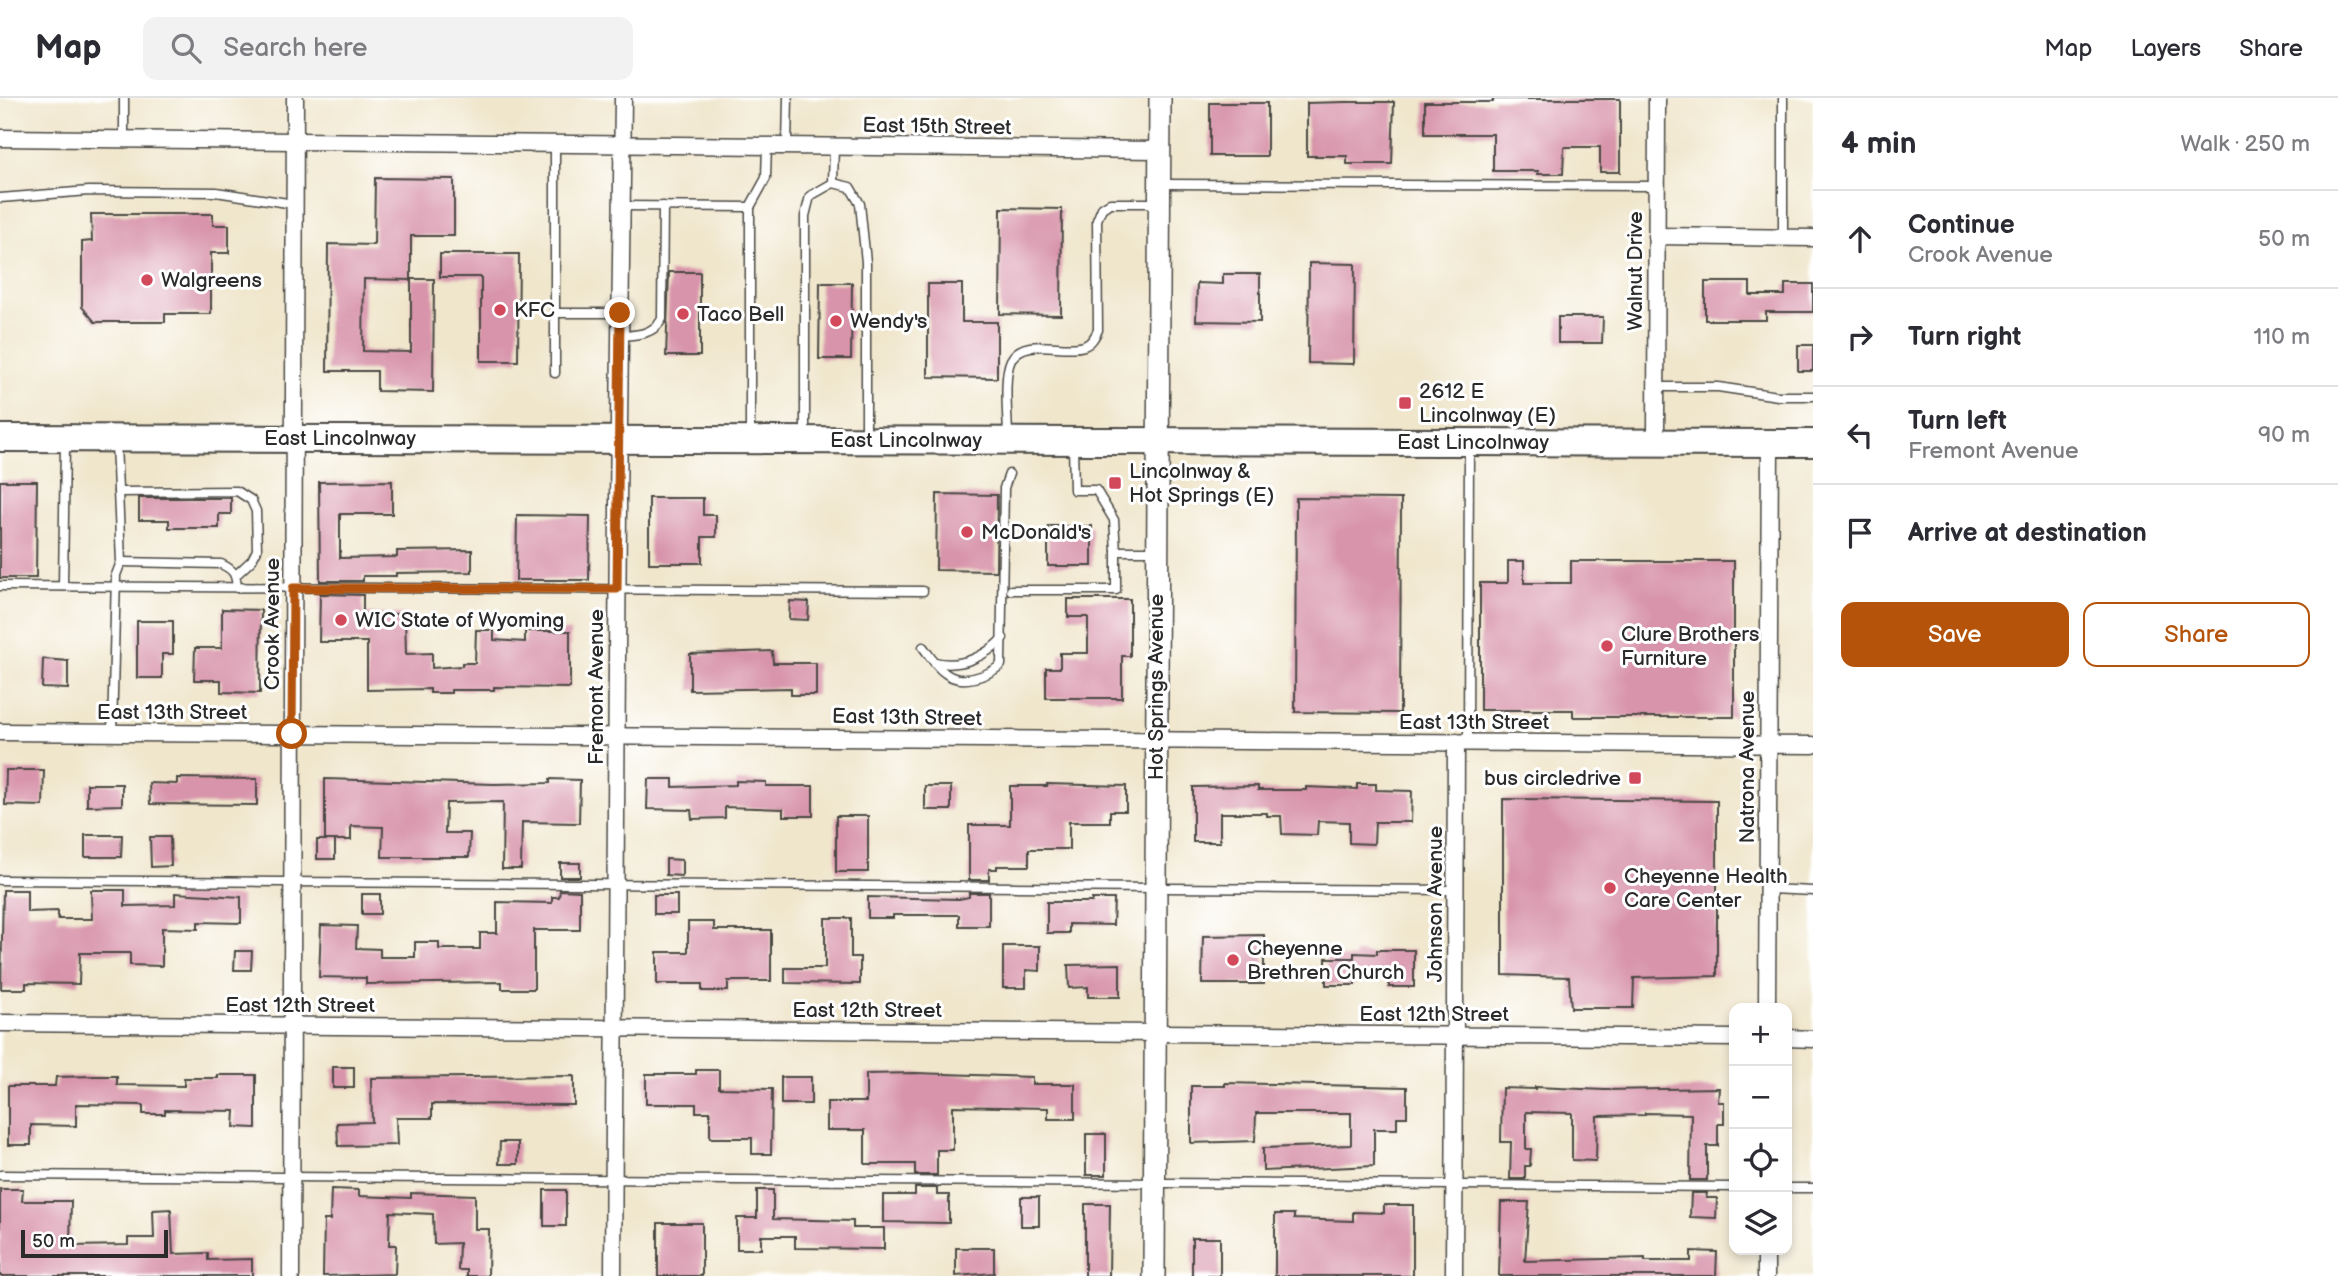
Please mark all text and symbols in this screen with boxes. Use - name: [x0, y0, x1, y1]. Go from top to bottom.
- search box: [143, 17, 633, 80]
- text: Map: [35, 28, 101, 68]
- icon: search: [167, 29, 205, 67]
- text: Search here: [223, 33, 367, 64]
- text: Map: [2044, 34, 2092, 63]
- text: Layers: [2130, 34, 2201, 63]
- text: Share: [2239, 34, 2303, 63]
- street label: East 15th Street: [862, 113, 1012, 140]
- text: 4 min: [1841, 126, 1916, 162]
- text: Walk · 250 m: [2180, 130, 2310, 158]
- text: Continue: [1908, 210, 2015, 241]
- street label: Walnut Drive: [1623, 211, 1648, 331]
- icon: ahead: [1841, 220, 1879, 258]
- text: 50 m: [2258, 225, 2310, 253]
- text: Crook Avenue: [1908, 241, 2053, 269]
- place label: Walgreens: [161, 268, 262, 293]
- marker: Walgreens: [139, 272, 155, 288]
- route end: [604, 297, 635, 328]
- place label: KFC: [514, 298, 555, 323]
- marker: KFC: [492, 302, 508, 318]
- place label: Taco Bell: [697, 302, 784, 327]
- marker: Taco Bell: [675, 306, 691, 322]
- place label: Wendy's: [850, 309, 927, 334]
- marker: Wendy's: [828, 313, 844, 329]
- icon: right: [1841, 318, 1879, 356]
- text: Turn right: [1908, 322, 2021, 353]
- text: 110 m: [2253, 323, 2310, 351]
- place label: 2612 E Lincolnway (E): [1419, 379, 1556, 428]
- marker: 2612 E Lincolnway (E): [1397, 395, 1413, 411]
- text: Turn left: [1908, 406, 2007, 437]
- icon: left: [1841, 416, 1879, 454]
- text: 90 m: [2258, 421, 2310, 449]
- street label: East Lincolnway: [264, 426, 416, 451]
- street label: East Lincolnway: [830, 428, 982, 453]
- street label: East Lincolnway: [1397, 430, 1549, 455]
- text: Fremont Avenue: [1908, 437, 2079, 465]
- place label: Lincolnway & Hot Springs (E): [1129, 459, 1274, 508]
- marker: Lincolnway & Hot Springs (E): [1107, 475, 1123, 491]
- icon: arrive: [1841, 514, 1879, 552]
- text: Arrive at destination: [1908, 518, 2147, 549]
- place label: McDonald's: [981, 520, 1091, 545]
- marker: McDonald's: [959, 524, 975, 540]
- street label: Crook Avenue: [260, 558, 285, 690]
- street label: Hot Springs Avenue: [1144, 594, 1169, 780]
- button: Save: [1841, 602, 2069, 667]
- button: Share: [2083, 602, 2310, 667]
- place label: WIC State of Wyoming: [355, 608, 564, 633]
- street label: Fremont Avenue: [584, 609, 609, 765]
- marker: WIC State of Wyoming: [333, 612, 349, 628]
- place label: Clure Brothers Furniture: [1621, 622, 1759, 671]
- marker: Clure Brothers Furniture: [1599, 638, 1615, 654]
- street label: Natrona Avenue: [1735, 690, 1760, 844]
- street label: East 13th Street: [97, 700, 248, 725]
- street label: East 13th Street: [832, 704, 983, 731]
- street label: East 13th Street: [1399, 710, 1550, 735]
- route start: [276, 718, 307, 749]
- place label: bus circledrive: [1484, 766, 1621, 791]
- marker: bus circledrive: [1627, 770, 1643, 786]
- street label: Johnson Avenue: [1423, 826, 1448, 982]
- place label: Cheyenne Health Care Center: [1624, 864, 1788, 913]
- marker: Cheyenne Health Care Center: [1602, 880, 1618, 896]
- place label: Cheyenne Brethren Church: [1247, 936, 1404, 985]
- marker: Cheyenne Brethren Church: [1225, 952, 1241, 968]
- street label: East 12th Street: [225, 993, 375, 1018]
- street label: East 12th Street: [792, 998, 942, 1023]
- street label: East 12th Street: [1359, 1002, 1509, 1027]
- map controls: [1729, 1003, 1792, 1255]
- button: +: [1729, 1003, 1792, 1066]
- button: −: [1729, 1066, 1792, 1129]
- button: locate: [1729, 1129, 1792, 1192]
- button: layers: [1729, 1192, 1792, 1255]
- scale bar: [21, 1227, 168, 1259]
- text: 50 m: [32, 1230, 75, 1253]

